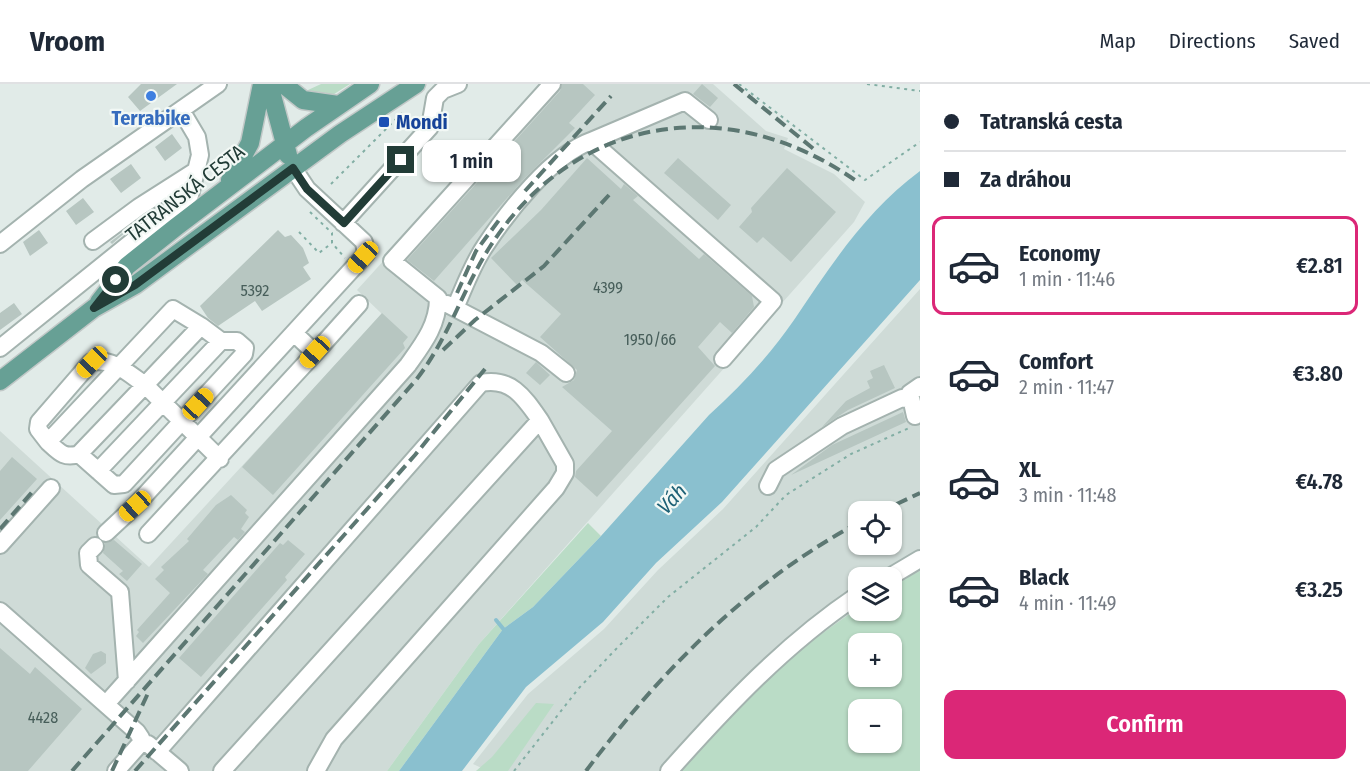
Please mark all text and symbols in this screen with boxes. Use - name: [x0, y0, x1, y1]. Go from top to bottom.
- text: Vroom: [30, 25, 105, 58]
- text: Map: [1099, 28, 1136, 54]
- text: Directions: [1169, 28, 1256, 54]
- text: Saved: [1289, 28, 1340, 54]
- marker: Terrabike: [144, 89, 158, 103]
- place label: Terrabike: [112, 106, 190, 130]
- text: Tatranská cesta: [980, 108, 1123, 135]
- place label: Mondi: [396, 110, 448, 134]
- marker: Mondi: [377, 115, 391, 129]
- street label: TATRANSKÁ CESTA: [121, 139, 249, 247]
- callout: 1 min: [422, 139, 521, 181]
- route end: [387, 146, 414, 173]
- text: 1 min: [450, 149, 493, 173]
- text: Za dráhou: [980, 166, 1071, 193]
- car: [344, 238, 382, 276]
- icon: car: [947, 239, 1001, 293]
- text: Economy: [1019, 240, 1100, 267]
- text: €2.81: [1296, 252, 1343, 279]
- route start: [102, 266, 129, 293]
- text: 1 min · 11:46: [1019, 267, 1115, 291]
- house number: 4399: [593, 278, 623, 297]
- house number: 5392: [241, 281, 269, 300]
- house number: 1950/66: [624, 330, 676, 349]
- car: [296, 333, 334, 371]
- car: [73, 343, 111, 381]
- icon: car: [947, 347, 1001, 401]
- text: Comfort: [1019, 348, 1093, 375]
- text: €3.80: [1293, 360, 1343, 387]
- text: 2 min · 11:47: [1019, 375, 1114, 399]
- car: [179, 385, 217, 423]
- icon: car: [947, 455, 1001, 509]
- text: XL: [1019, 456, 1041, 483]
- text: €4.78: [1296, 468, 1343, 495]
- water label: Váh: [652, 478, 692, 520]
- text: 3 min · 11:48: [1019, 483, 1116, 507]
- car: [116, 487, 154, 525]
- map controls: [848, 501, 902, 753]
- button: locate: [848, 501, 902, 555]
- icon: car: [947, 563, 1001, 617]
- text: Black: [1019, 564, 1069, 591]
- button: layers: [848, 567, 902, 621]
- text: €3.25: [1295, 576, 1343, 603]
- text: 4 min · 11:49: [1019, 591, 1116, 615]
- button: +: [848, 633, 902, 687]
- button: Confirm: [944, 690, 1346, 759]
- button: −: [848, 699, 902, 753]
- house number: 4428: [28, 708, 58, 727]

